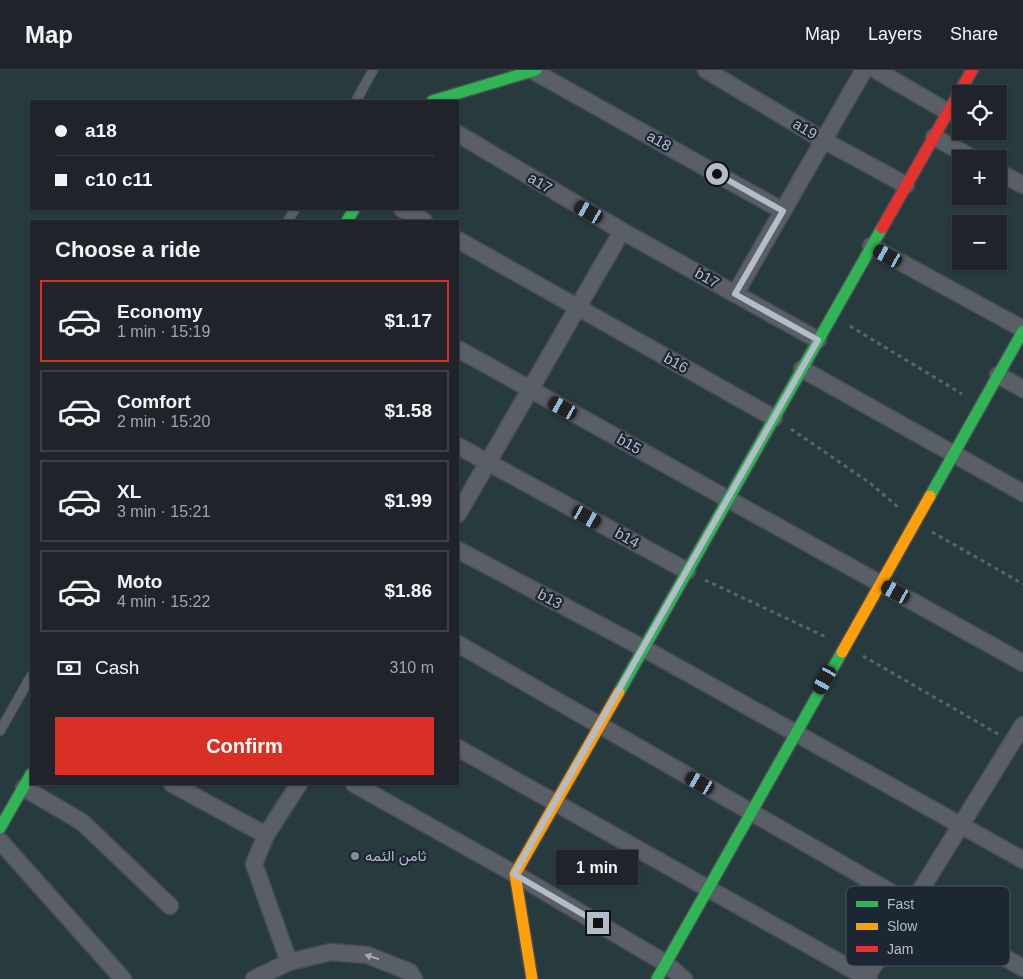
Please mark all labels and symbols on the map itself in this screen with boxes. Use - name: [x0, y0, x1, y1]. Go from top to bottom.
- street label: a19: [790, 115, 820, 142]
- street label: a18: [644, 127, 674, 154]
- route start: [706, 163, 728, 185]
- street label: a17: [525, 169, 555, 196]
- car: [572, 198, 605, 226]
- car: [871, 242, 904, 270]
- street label: b17: [692, 264, 722, 291]
- street label: b16: [661, 349, 691, 376]
- car: [546, 394, 579, 422]
- street label: b15: [614, 430, 644, 457]
- car: [570, 503, 603, 531]
- street label: b14: [612, 524, 642, 551]
- car: [879, 578, 912, 606]
- street label: b13: [535, 585, 565, 612]
- car: [811, 663, 838, 697]
- car: [683, 769, 716, 797]
- place label: ثامن الئمه: [365, 847, 426, 866]
- marker: ثامن الئمه: [349, 850, 361, 862]
- callout: 1 min: [557, 850, 639, 886]
- legend: [846, 886, 1010, 966]
- text: Fast: [887, 896, 914, 912]
- route end: [587, 912, 609, 934]
- text: Slow: [887, 918, 918, 934]
- text: Jam: [887, 941, 913, 957]
- one-way arrow: [364, 953, 379, 961]

